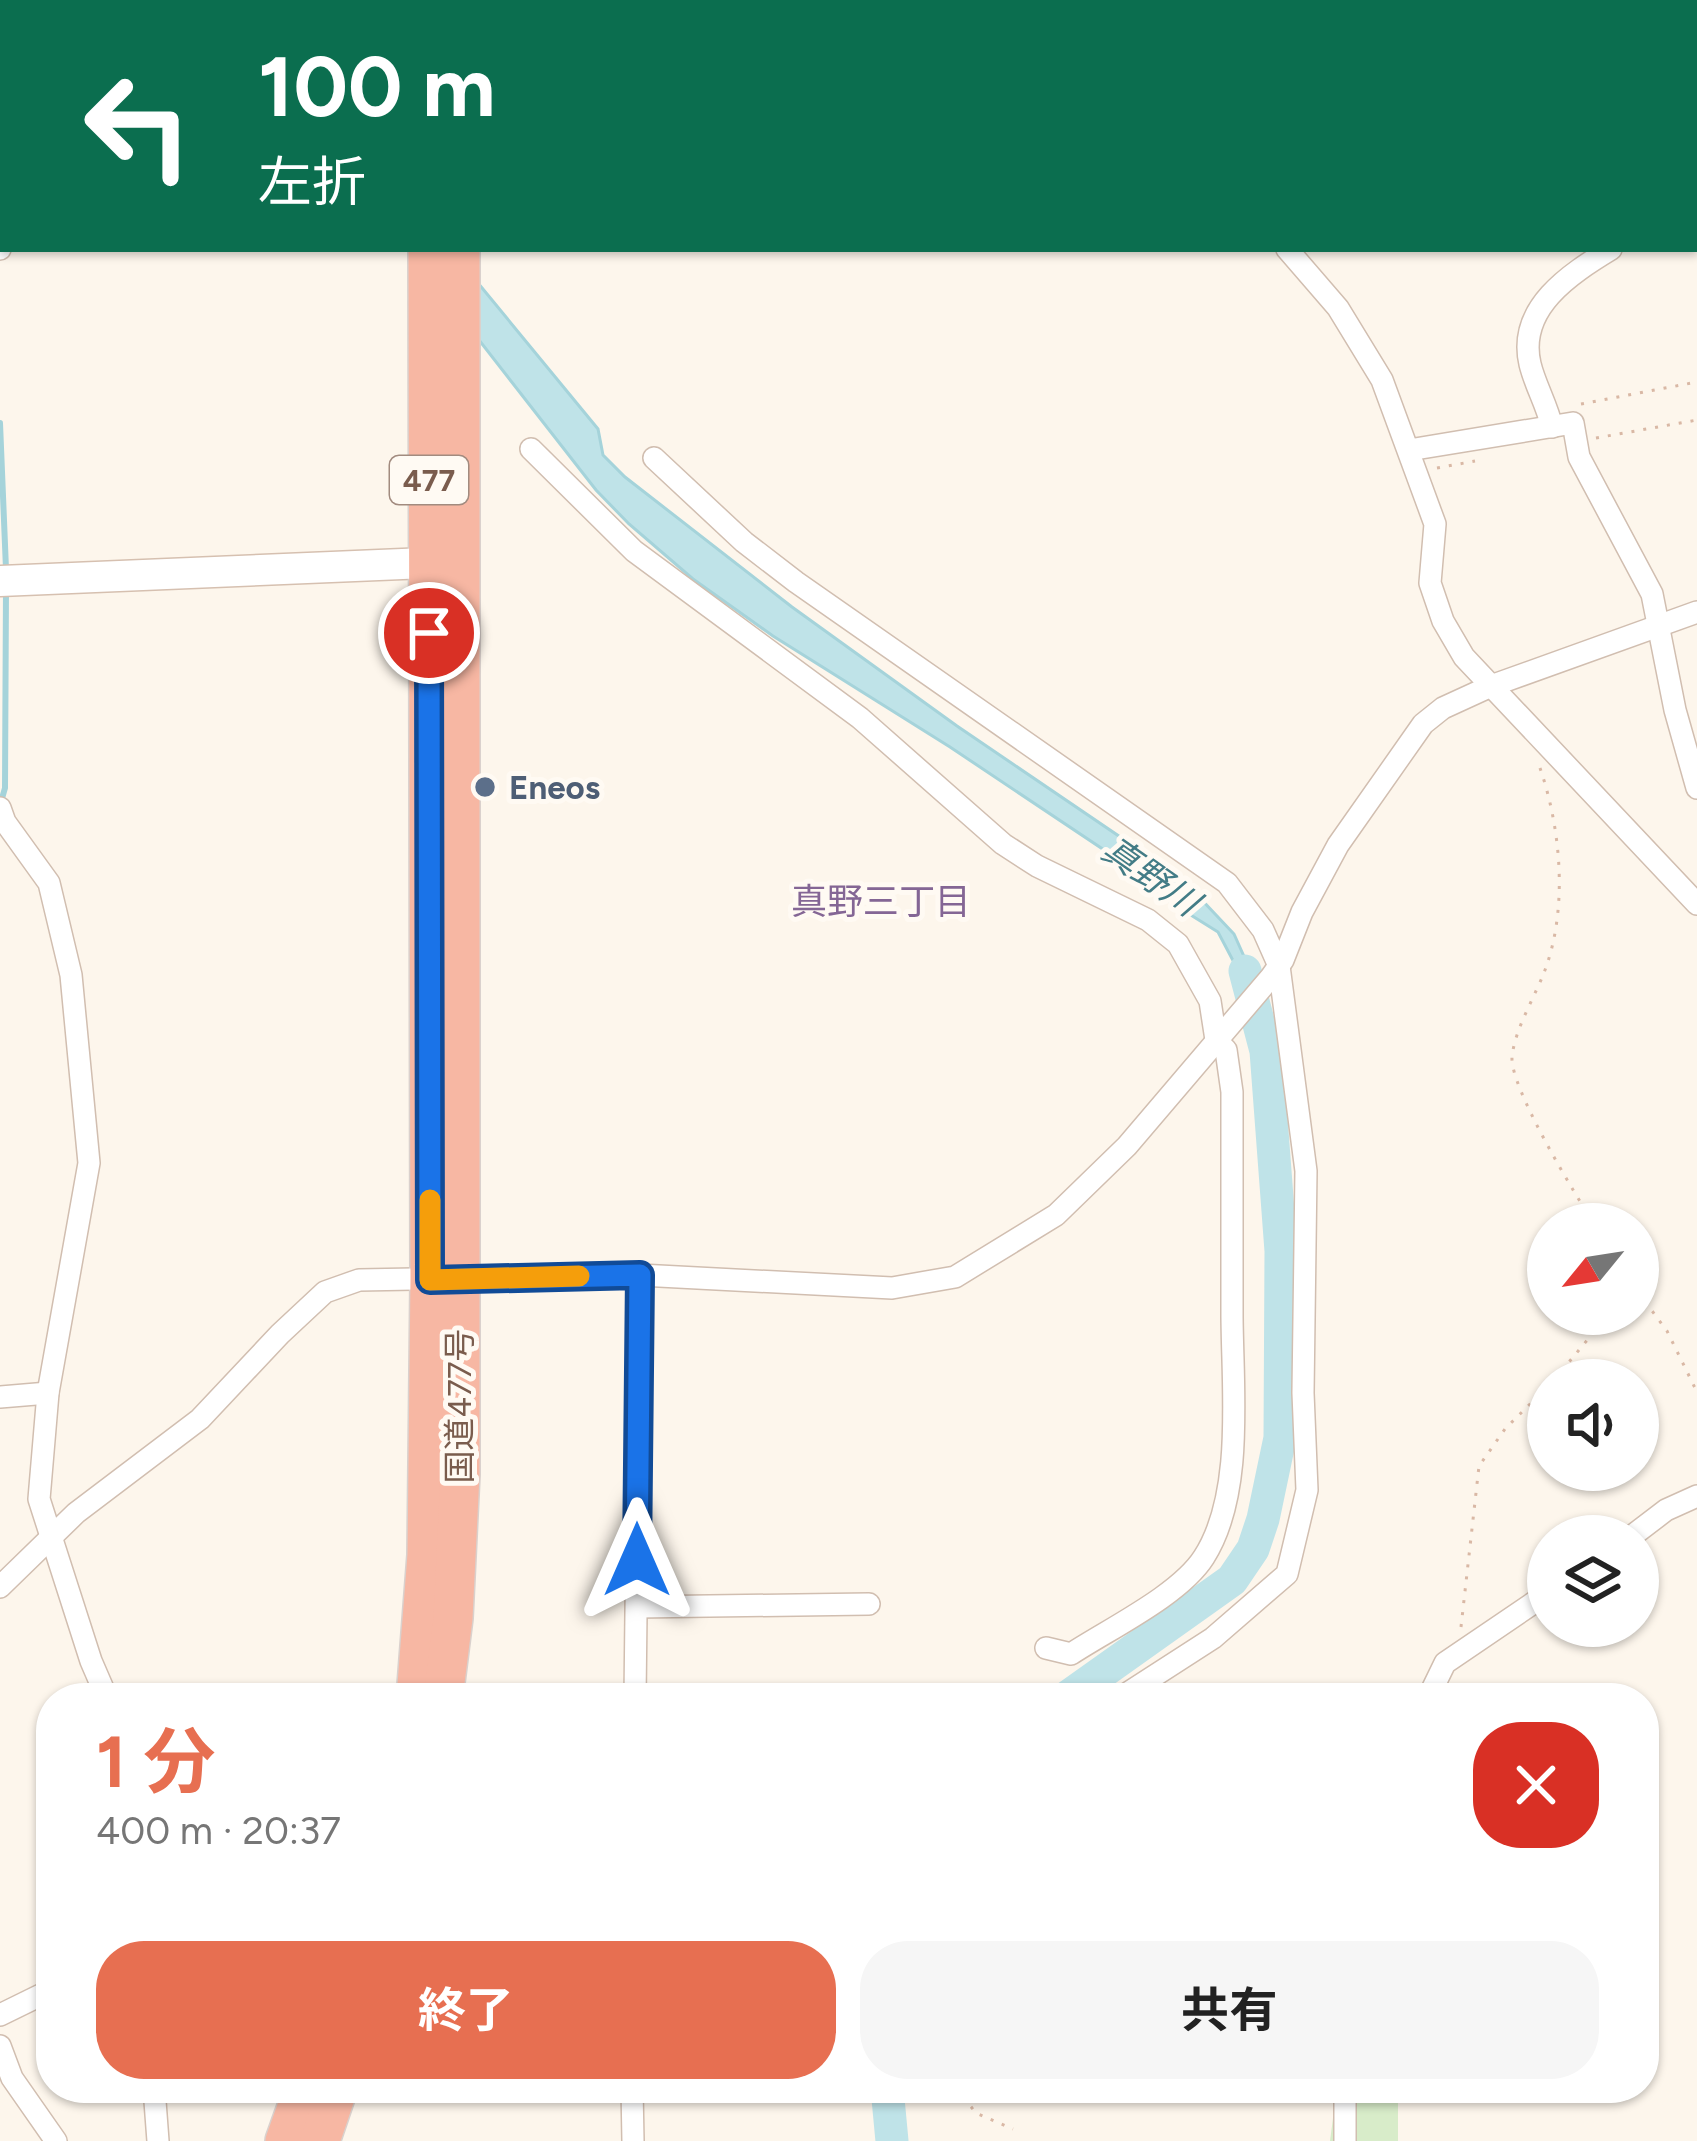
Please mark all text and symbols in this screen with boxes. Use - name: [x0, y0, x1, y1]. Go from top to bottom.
- text: 100 m: [258, 36, 496, 137]
- icon: left: [60, 48, 216, 204]
- text: 左折: [258, 150, 366, 215]
- road number: 477: [390, 456, 468, 504]
- pin: [378, 582, 480, 684]
- icon: arrive: [396, 600, 462, 666]
- place label: Eneos: [509, 768, 600, 807]
- marker: Eneos: [472, 774, 498, 800]
- water label: 真野川: [1094, 827, 1211, 927]
- district label: 真野三丁目: [791, 880, 971, 923]
- north arrow: [1527, 1203, 1659, 1335]
- map controls: [1527, 1203, 1659, 1647]
- street label: 国道477号: [440, 1329, 479, 1483]
- button: sound: [1527, 1359, 1659, 1491]
- position arrow: [574, 1497, 700, 1623]
- button: layers: [1527, 1515, 1659, 1647]
- text: 1 分: [96, 1719, 216, 1805]
- button: close: [1473, 1722, 1599, 1848]
- text: 400 m · 20:37: [96, 1807, 341, 1854]
- button: 終了: [96, 1941, 836, 2079]
- button: 共有: [860, 1941, 1599, 2079]

